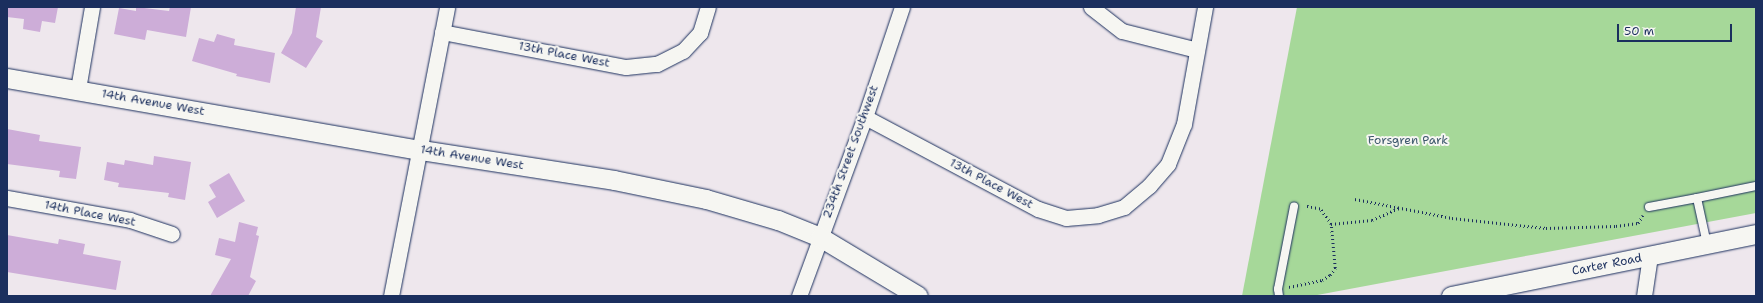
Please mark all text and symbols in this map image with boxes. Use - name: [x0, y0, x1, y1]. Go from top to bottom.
- scale bar: [1619, 16, 1734, 42]
- text: 50 m: [1624, 23, 1654, 39]
- street label: 13th Place West: [517, 39, 611, 71]
- street label: 234th Street Southwest: [820, 83, 882, 221]
- street label: 14th Avenue West: [100, 87, 206, 119]
- park label: Forsgren Park: [1368, 134, 1448, 148]
- street label: 14th Avenue West: [419, 143, 525, 173]
- street label: 13th Place West: [947, 156, 1035, 212]
- street label: 14th Place West: [43, 198, 137, 230]
- street label: Carter Road: [1571, 251, 1643, 279]

